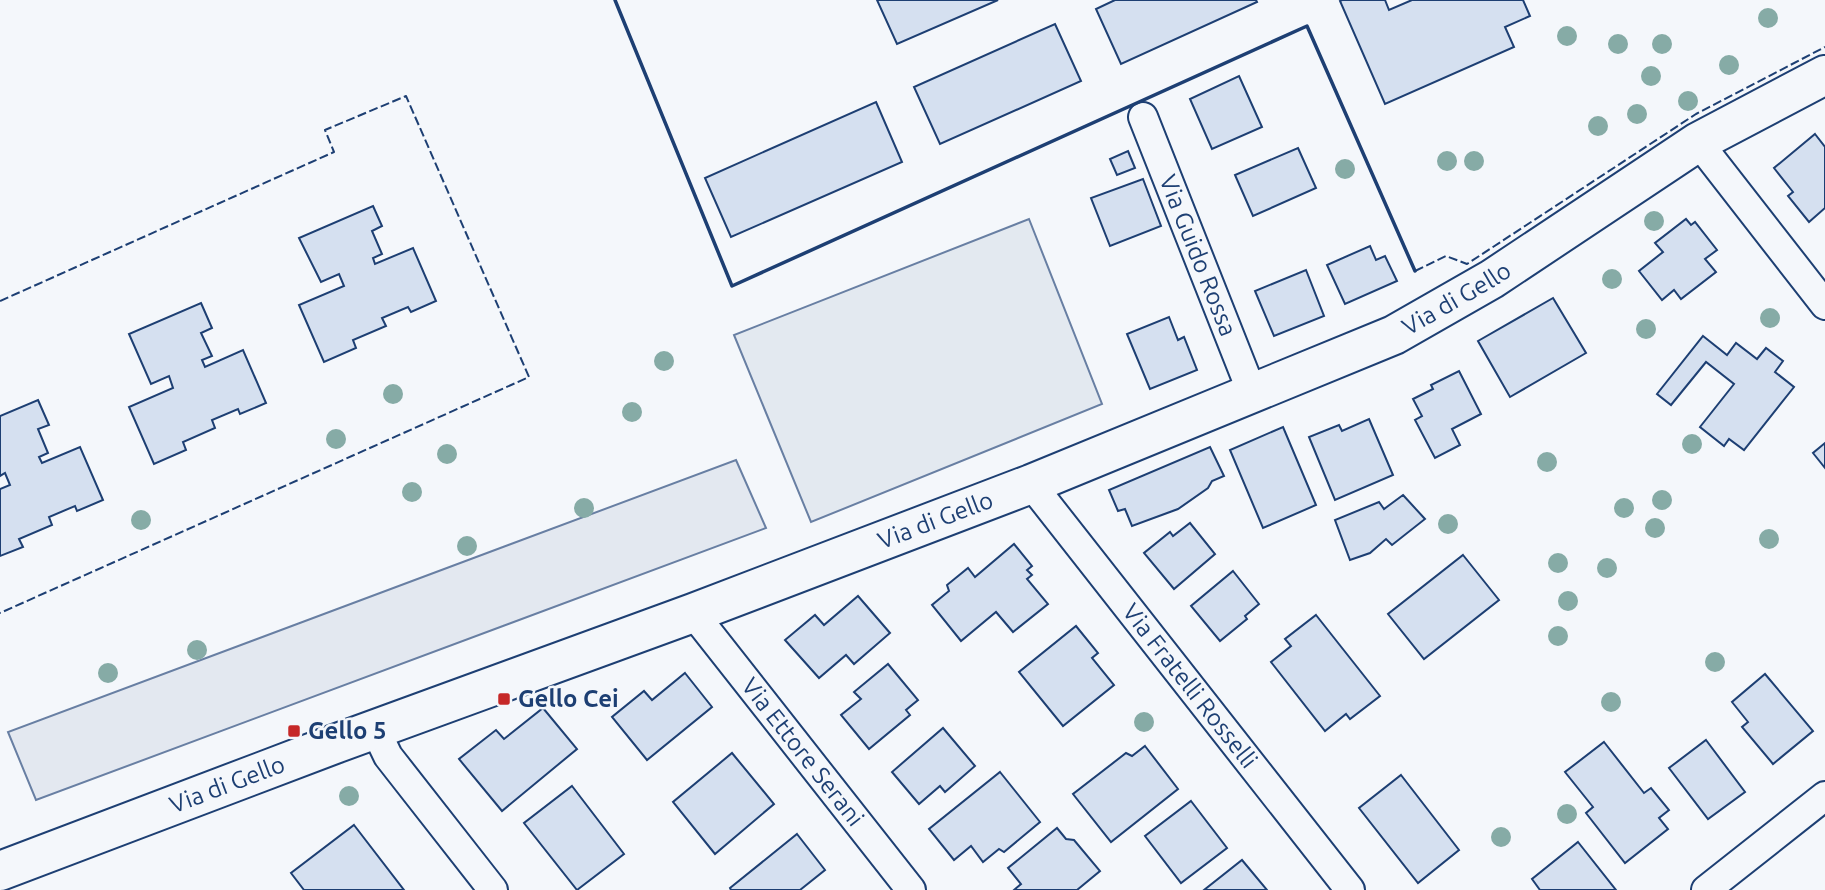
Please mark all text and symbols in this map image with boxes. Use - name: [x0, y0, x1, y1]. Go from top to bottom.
- street label: Via Guido Rossa: [1154, 171, 1242, 340]
- street label: Via di Gello: [1397, 256, 1516, 340]
- street label: Via di Gello: [874, 486, 997, 554]
- street label: Via Fratelli Rosselli: [1117, 598, 1263, 773]
- street label: Via Ettore Serani: [736, 672, 869, 831]
- place label: Gello Cei: [518, 685, 619, 712]
- marker: Gello Cei: [496, 691, 512, 707]
- place label: Gello 5: [308, 717, 387, 744]
- marker: Gello 5: [286, 723, 302, 739]
- street label: Via di Gello: [166, 750, 288, 818]

